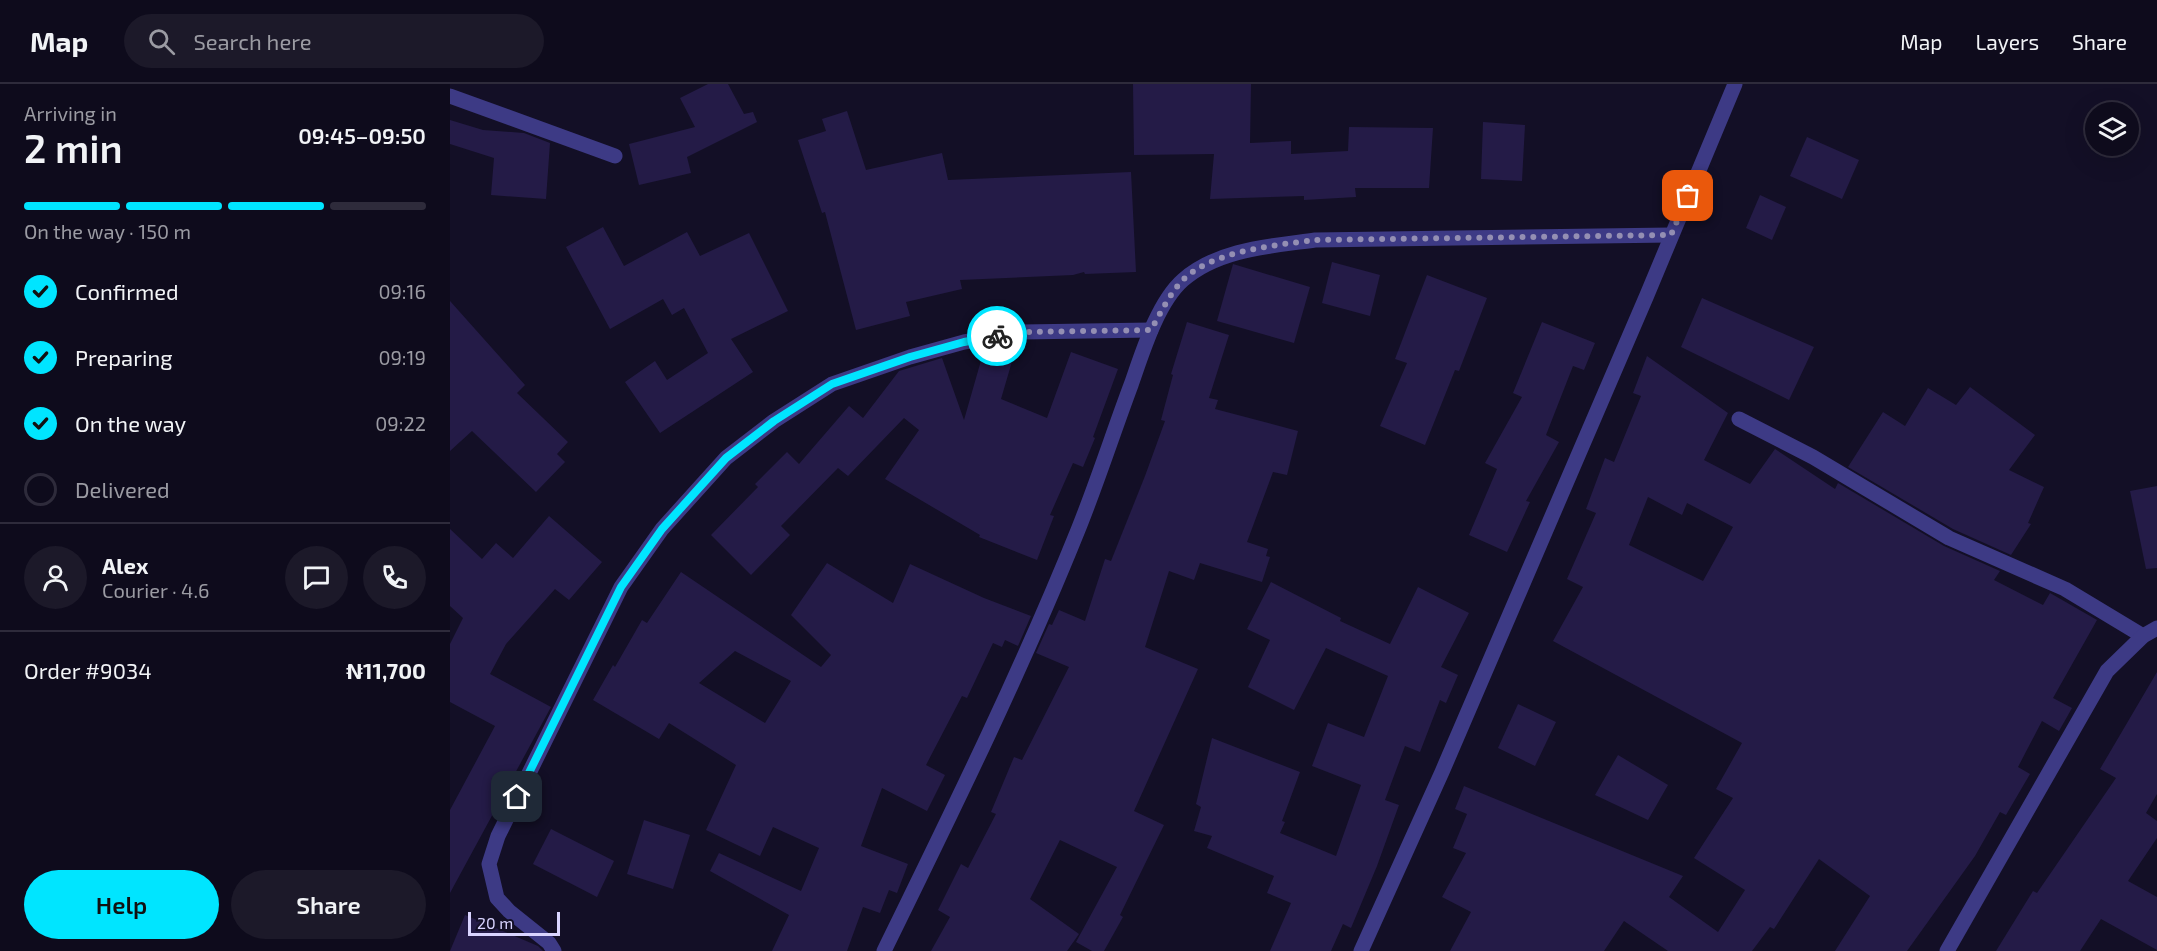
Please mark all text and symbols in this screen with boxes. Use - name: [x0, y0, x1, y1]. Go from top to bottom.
- search box: [124, 14, 544, 68]
- text: Map: [30, 24, 88, 58]
- icon: search: [145, 25, 178, 58]
- text: Search here: [193, 28, 312, 54]
- text: Map: [1900, 29, 1942, 54]
- text: Layers: [1975, 29, 2039, 54]
- text: Share: [2072, 29, 2127, 54]
- text: Arriving in: [24, 101, 117, 125]
- map controls: [2085, 102, 2139, 156]
- button: layers: [2085, 102, 2139, 156]
- text: 09:45–09:50: [298, 122, 426, 148]
- text: 2 min: [24, 124, 123, 171]
- pin: [1662, 170, 1713, 221]
- icon: bag: [1671, 179, 1704, 212]
- text: On the way · 150 m: [24, 219, 191, 243]
- icon: check: [24, 275, 57, 308]
- text: Confirmed: [75, 278, 179, 304]
- text: 09:16: [378, 279, 426, 303]
- courier: [967, 306, 1027, 366]
- icon: bike: [981, 320, 1014, 353]
- icon: check: [24, 341, 57, 374]
- text: Preparing: [75, 344, 173, 370]
- text: 09:19: [378, 345, 426, 369]
- icon: check: [24, 407, 57, 440]
- text: On the way: [75, 410, 186, 436]
- text: 09:22: [375, 411, 426, 435]
- text: Delivered: [75, 476, 170, 502]
- button: person: [24, 546, 87, 609]
- button: chat: [285, 546, 348, 609]
- button: phone: [363, 546, 426, 609]
- text: Alex: [102, 552, 148, 578]
- text: Courier · 4.6: [102, 578, 209, 602]
- text: Order #9034: [24, 657, 152, 683]
- text: ₦11,700: [346, 657, 426, 683]
- pin: [491, 771, 542, 822]
- icon: home: [500, 780, 533, 813]
- button: Help: [24, 870, 219, 939]
- button: Share: [231, 870, 426, 939]
- scale bar: [468, 909, 560, 936]
- text: 20 m: [477, 913, 513, 932]

